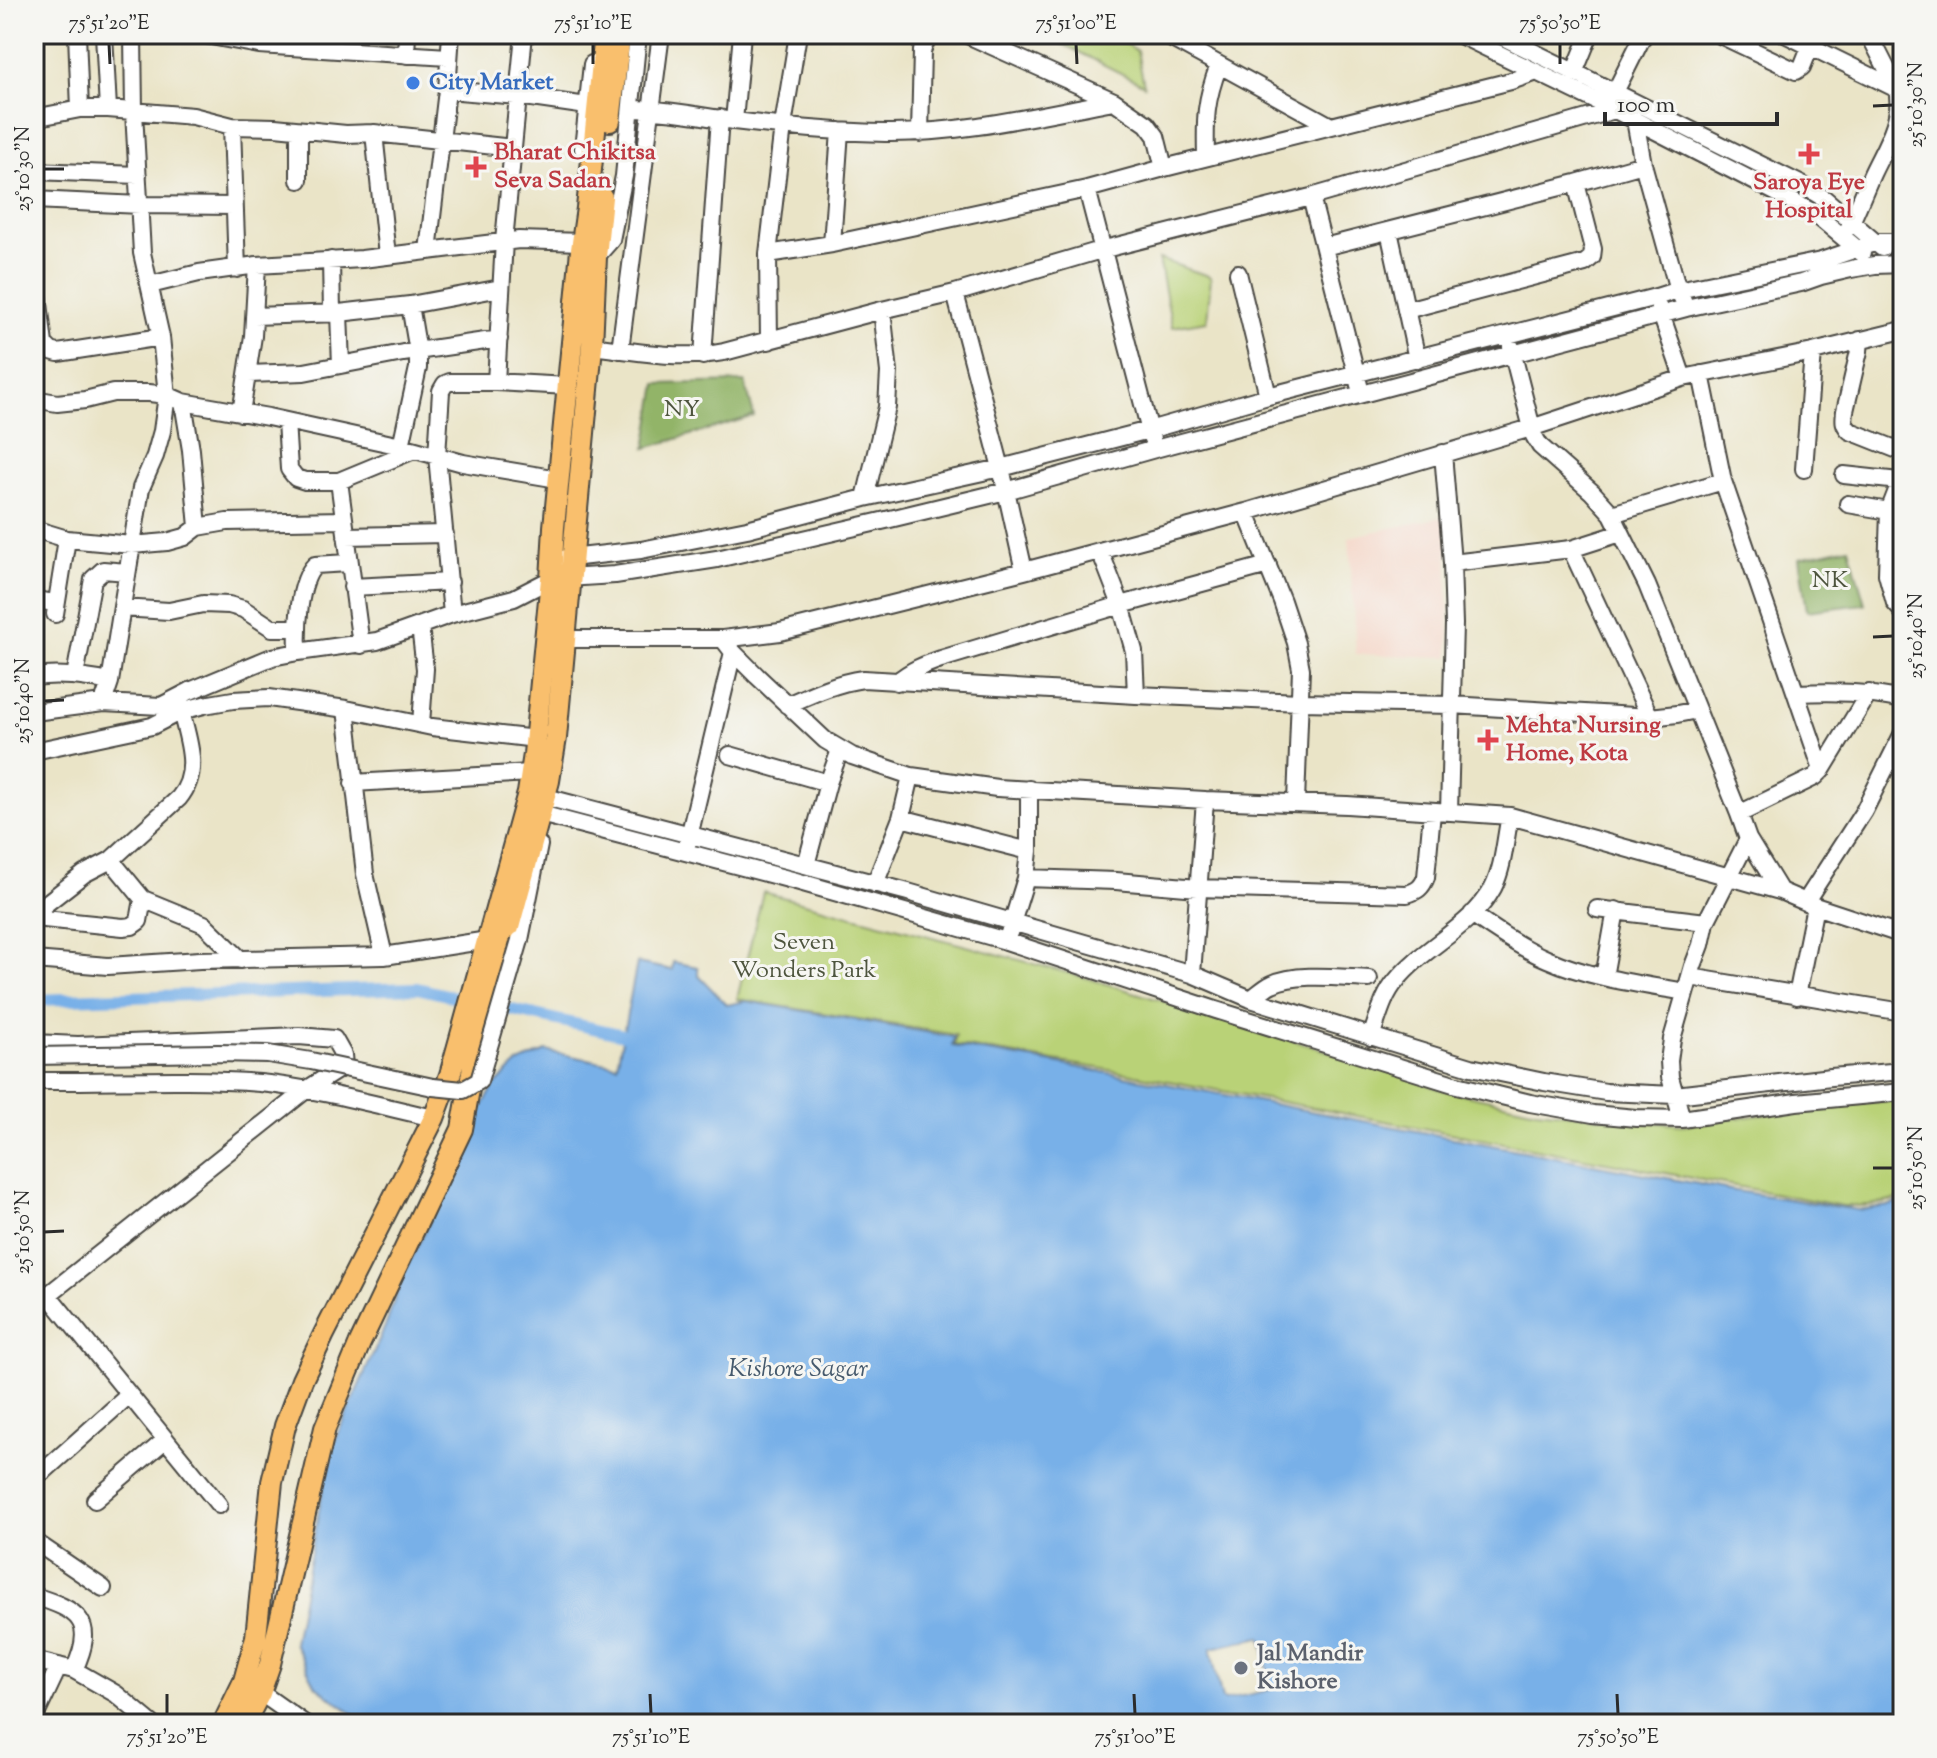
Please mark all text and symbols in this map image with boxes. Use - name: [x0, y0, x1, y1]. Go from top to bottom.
- text: 75°51'20"E: [69, 10, 149, 39]
- text: 75°51'10"E: [554, 10, 632, 39]
- text: 75°51'00"E: [1035, 10, 1117, 39]
- text: 75°50'50"E: [1519, 10, 1601, 39]
- text: 25°10'30"N: [1903, 62, 1932, 148]
- place label: City Market: [429, 66, 554, 100]
- marker: City Market: [404, 74, 422, 92]
- scale bar: [1605, 76, 1777, 126]
- text: 100 m: [1617, 89, 1675, 123]
- text: 25°10'30"N: [10, 126, 39, 212]
- place label: Bharat Chikitsa Seva Sadan: [494, 136, 657, 198]
- marker: Saroya Eye Hospital: [1798, 143, 1820, 165]
- marker: Bharat Chikitsa Seva Sadan: [465, 156, 487, 178]
- place label: Saroya Eye Hospital: [1753, 166, 1865, 228]
- park label: NY: [664, 393, 700, 427]
- park label: NK: [1812, 564, 1848, 598]
- text: 25°10'40"N: [1903, 593, 1932, 679]
- text: 25°10'40"N: [10, 658, 39, 744]
- place label: Mehta Nursing Home, Kota: [1506, 709, 1661, 771]
- marker: Mehta Nursing Home, Kota: [1477, 729, 1499, 751]
- park label: Seven Wonders Park: [731, 926, 877, 988]
- text: 25°10'50"N: [1903, 1126, 1932, 1210]
- text: 25°10'50"N: [10, 1190, 39, 1274]
- water label: Kishore Sagar: [728, 1351, 868, 1388]
- place label: Jal Mandir Kishore: [1255, 1637, 1364, 1699]
- marker: Jal Mandir Kishore: [1232, 1659, 1250, 1677]
- text: 75°51'20"E: [127, 1724, 207, 1753]
- text: 75°51'10"E: [612, 1724, 690, 1753]
- text: 75°51'00"E: [1094, 1724, 1176, 1753]
- text: 75°50'50"E: [1577, 1724, 1659, 1753]

